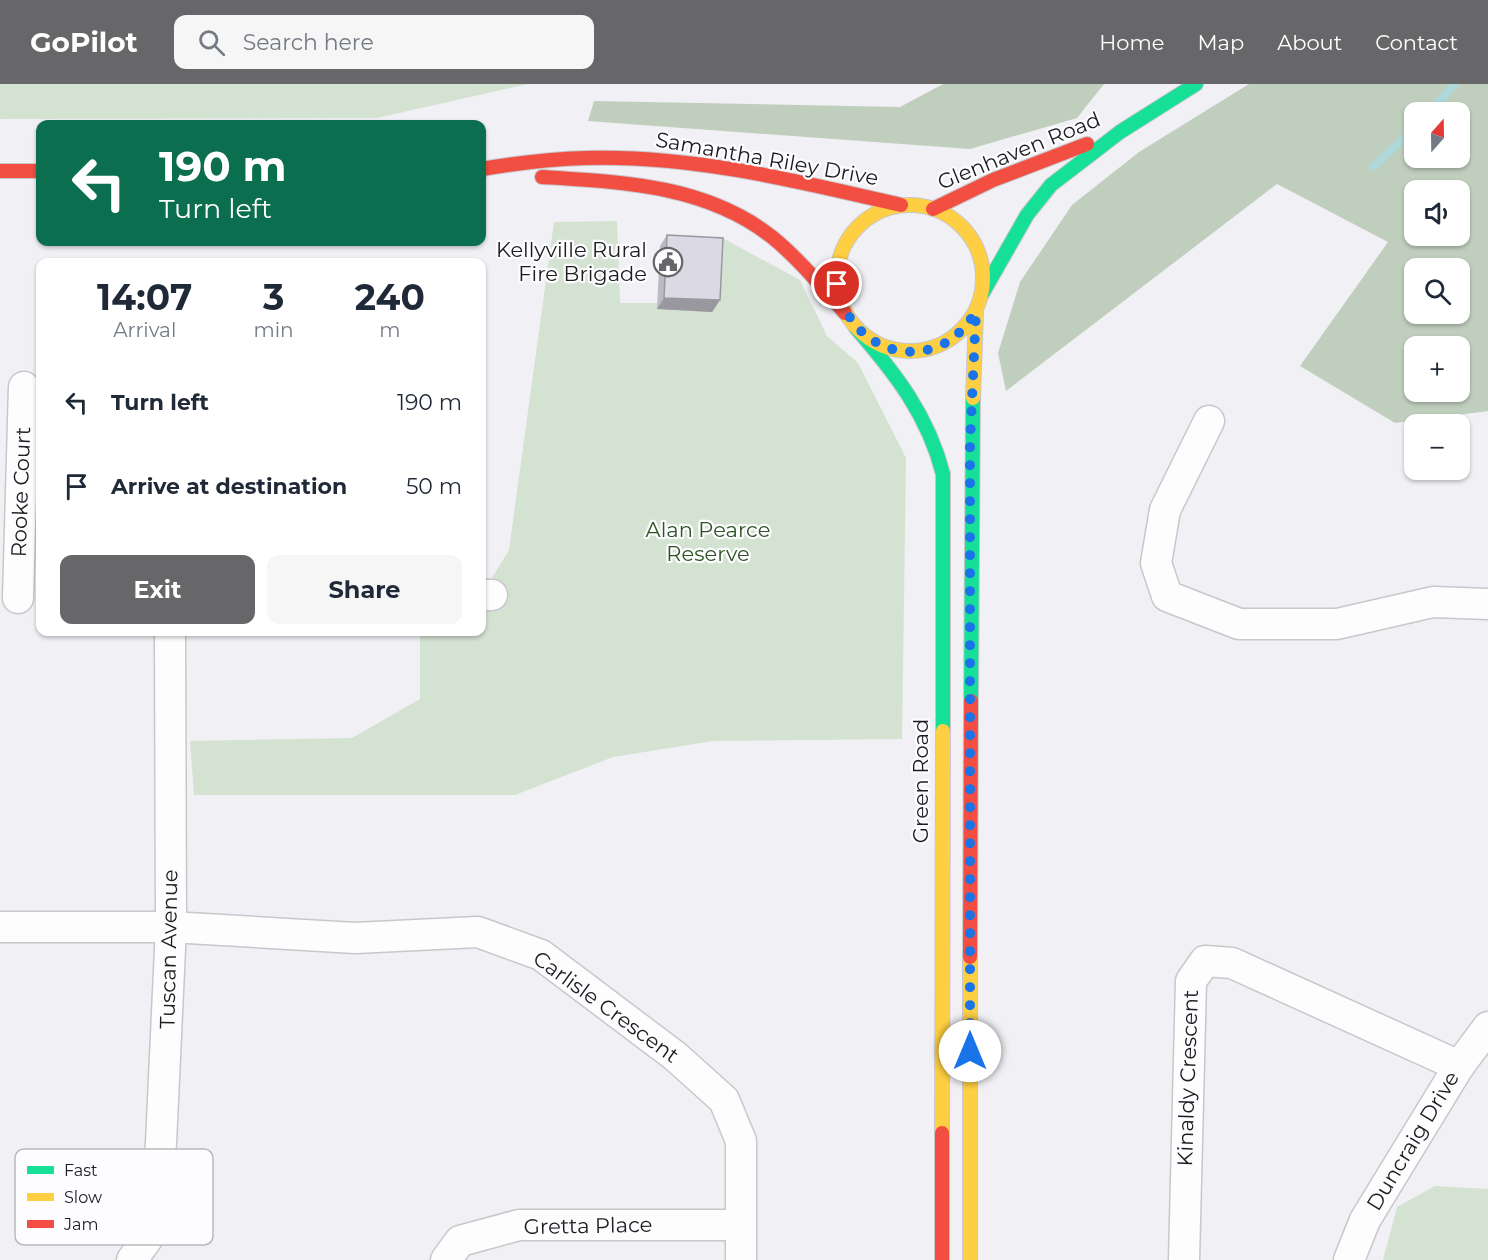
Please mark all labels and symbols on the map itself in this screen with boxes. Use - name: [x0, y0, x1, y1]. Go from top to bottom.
- north arrow: [1404, 102, 1470, 168]
- street label: Glenhaven Road: [934, 106, 1104, 195]
- street label: Samantha Riley Drive: [654, 127, 880, 190]
- place label: Kellyville Rural Fire Brigade: [496, 237, 647, 286]
- public building icon: Kellyville Rural Fire Brigade: [652, 246, 684, 278]
- pin: [811, 258, 862, 309]
- street label: Rooke Court: [6, 426, 35, 558]
- park label: Alan Pearce Reserve: [646, 517, 770, 566]
- street label: Green Road: [908, 719, 933, 843]
- street label: Tuscan Avenue: [155, 869, 182, 1029]
- street label: Carlisle Crescent: [529, 945, 684, 1068]
- street label: Kinaldy Crescent: [1172, 989, 1203, 1167]
- position arrow: [938, 1019, 1002, 1083]
- street label: Duncraig Drive: [1361, 1067, 1464, 1215]
- legend: [15, 1149, 213, 1245]
- text: Fast: [64, 1161, 98, 1180]
- text: Slow: [64, 1188, 102, 1207]
- street label: Gretta Place: [523, 1212, 653, 1239]
- text: Jam: [63, 1215, 98, 1234]

